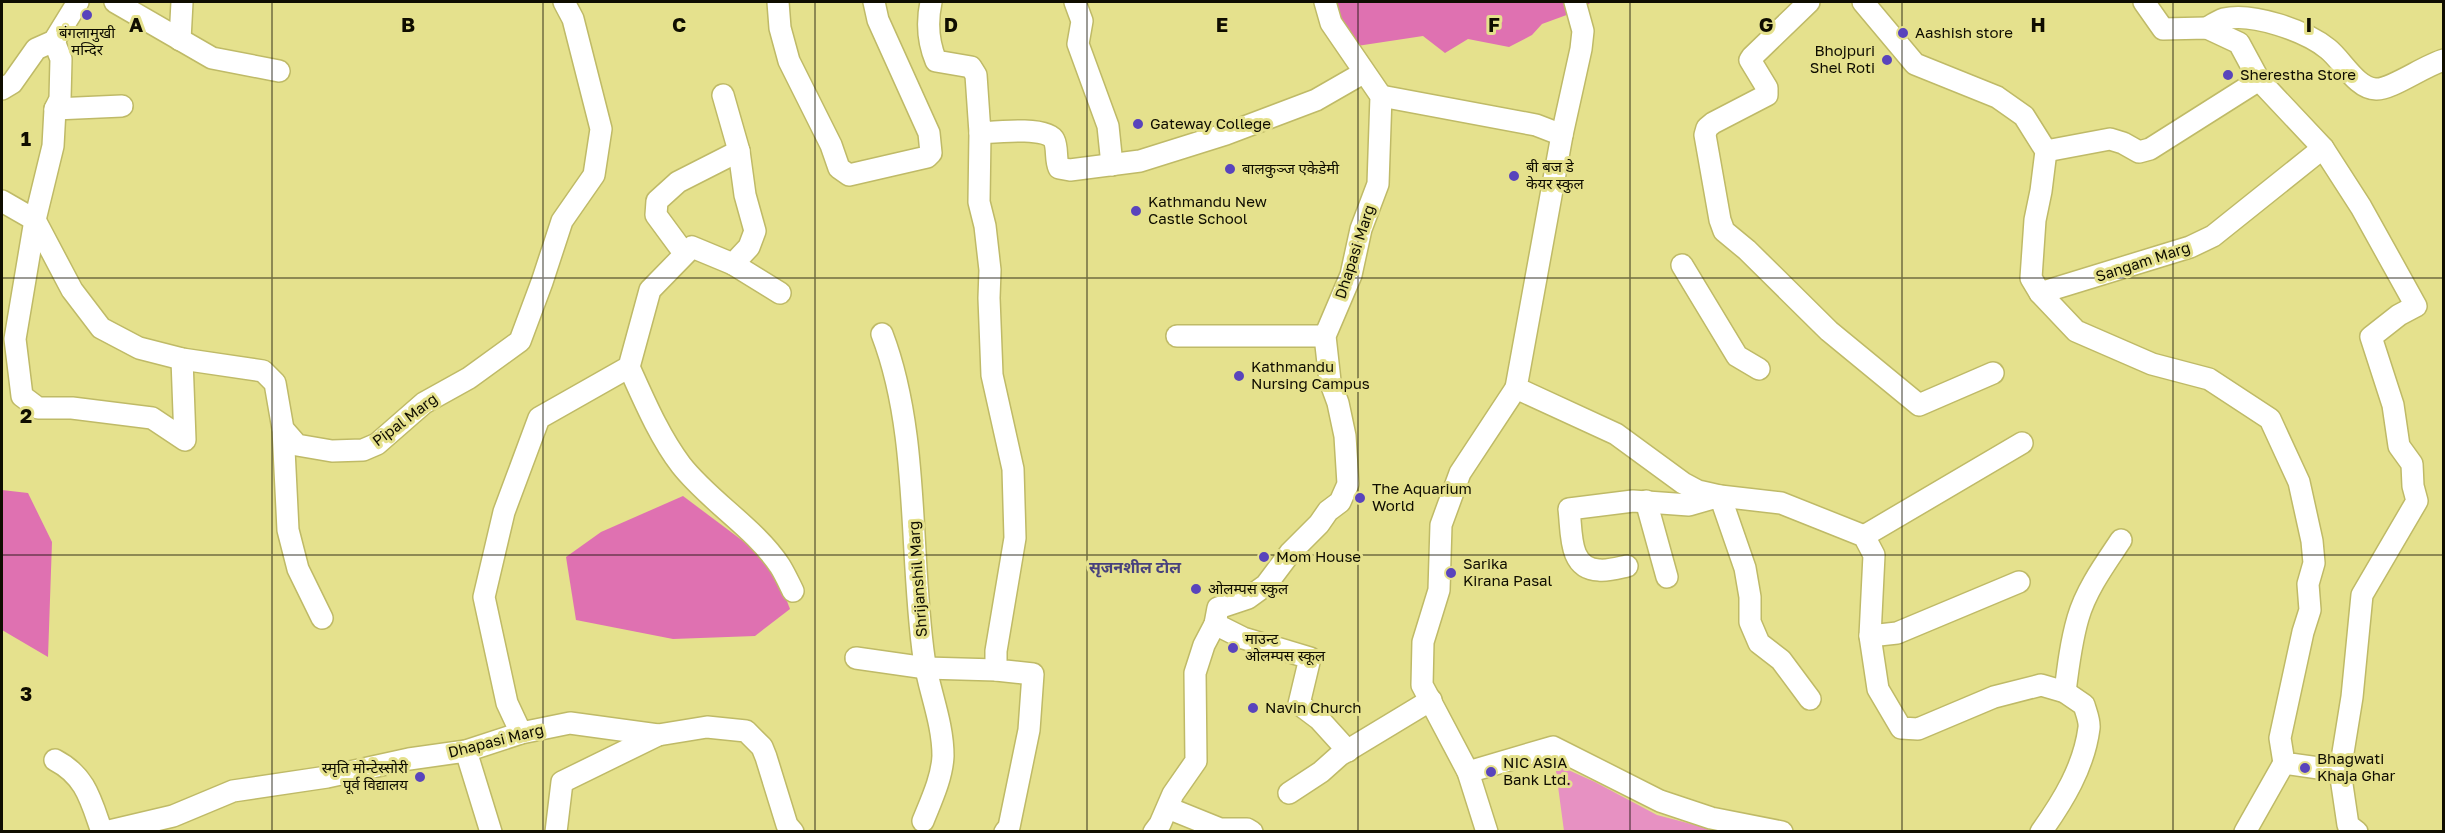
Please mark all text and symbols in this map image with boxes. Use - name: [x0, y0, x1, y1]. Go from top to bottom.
- marker: बंगलामुखी मन्दिर: [80, 8, 94, 22]
- text: A: [129, 12, 143, 36]
- text: B: [401, 12, 415, 36]
- text: C: [672, 12, 686, 36]
- text: D: [944, 12, 958, 36]
- text: E: [1216, 12, 1228, 36]
- text: F: [1488, 12, 1500, 36]
- text: G: [1759, 12, 1773, 36]
- text: H: [2030, 12, 2046, 36]
- text: I: [2306, 12, 2312, 36]
- place label: बंगलामुखी मन्दिर: [59, 23, 116, 58]
- place label: Aashish store: [1915, 23, 2013, 41]
- marker: Aashish store: [1896, 26, 1910, 40]
- place label: Bhojpuri Shel Roti: [1810, 41, 1875, 76]
- marker: Bhojpuri Shel Roti: [1880, 53, 1894, 67]
- place label: Sherestha Store: [2240, 65, 2356, 83]
- marker: Sherestha Store: [2221, 68, 2235, 82]
- place label: Gateway College: [1150, 114, 1271, 132]
- marker: Gateway College: [1131, 117, 1145, 131]
- text: 1: [21, 126, 31, 150]
- place label: बी बज डे केयर स्कुल: [1526, 157, 1584, 194]
- place label: बालकुञ्ज एकेडेमी: [1242, 159, 1340, 179]
- marker: बालकुञ्ज एकेडेमी: [1223, 162, 1237, 176]
- marker: बी बज डे केयर स्कुल: [1507, 169, 1521, 183]
- place label: Kathmandu New Castle School: [1148, 192, 1267, 227]
- street label: Dhapasi Marg: [1330, 202, 1378, 301]
- marker: Kathmandu New Castle School: [1129, 204, 1143, 218]
- street label: Sangam Marg: [2093, 237, 2192, 285]
- place label: Kathmandu Nursing Campus: [1251, 357, 1370, 392]
- marker: Kathmandu Nursing Campus: [1232, 369, 1246, 383]
- street label: Pipal Marg: [368, 389, 440, 449]
- text: 2: [20, 403, 32, 427]
- place label: The Aquarium World: [1372, 479, 1472, 514]
- marker: The Aquarium World: [1353, 491, 1367, 505]
- street label: Shrijanshil Marg: [904, 520, 930, 638]
- place label: Mom House: [1276, 547, 1361, 565]
- marker: Mom House: [1257, 550, 1271, 564]
- place label: Sarika Kirana Pasal: [1463, 554, 1553, 589]
- district label: सृजनशील टोल: [1089, 557, 1182, 578]
- marker: Sarika Kirana Pasal: [1444, 566, 1458, 580]
- place label: ओलम्पस स्कुल: [1208, 579, 1289, 599]
- marker: ओलम्पस स्कुल: [1189, 582, 1203, 596]
- place label: माउन्ट ओलम्पस स्कूल: [1245, 629, 1326, 666]
- marker: माउन्ट ओलम्पस स्कूल: [1226, 641, 1240, 655]
- text: 3: [20, 681, 32, 705]
- place label: Navin Church: [1265, 698, 1362, 716]
- marker: Navin Church: [1246, 701, 1260, 715]
- street label: Dhapasi Marg: [446, 719, 545, 761]
- place label: Bhagwati Khaja Ghar: [2317, 749, 2396, 784]
- place label: NIC ASIA Bank Ltd.: [1503, 753, 1571, 788]
- place label: स्मृति मोन्टेस्सोरी पूर्व विद्यालय: [322, 758, 409, 795]
- marker: Bhagwati Khaja Ghar: [2298, 761, 2312, 775]
- marker: NIC ASIA Bank Ltd.: [1484, 765, 1498, 779]
- marker: स्मृति मोन्टेस्सोरी पूर्व विद्यालय: [413, 770, 427, 784]

